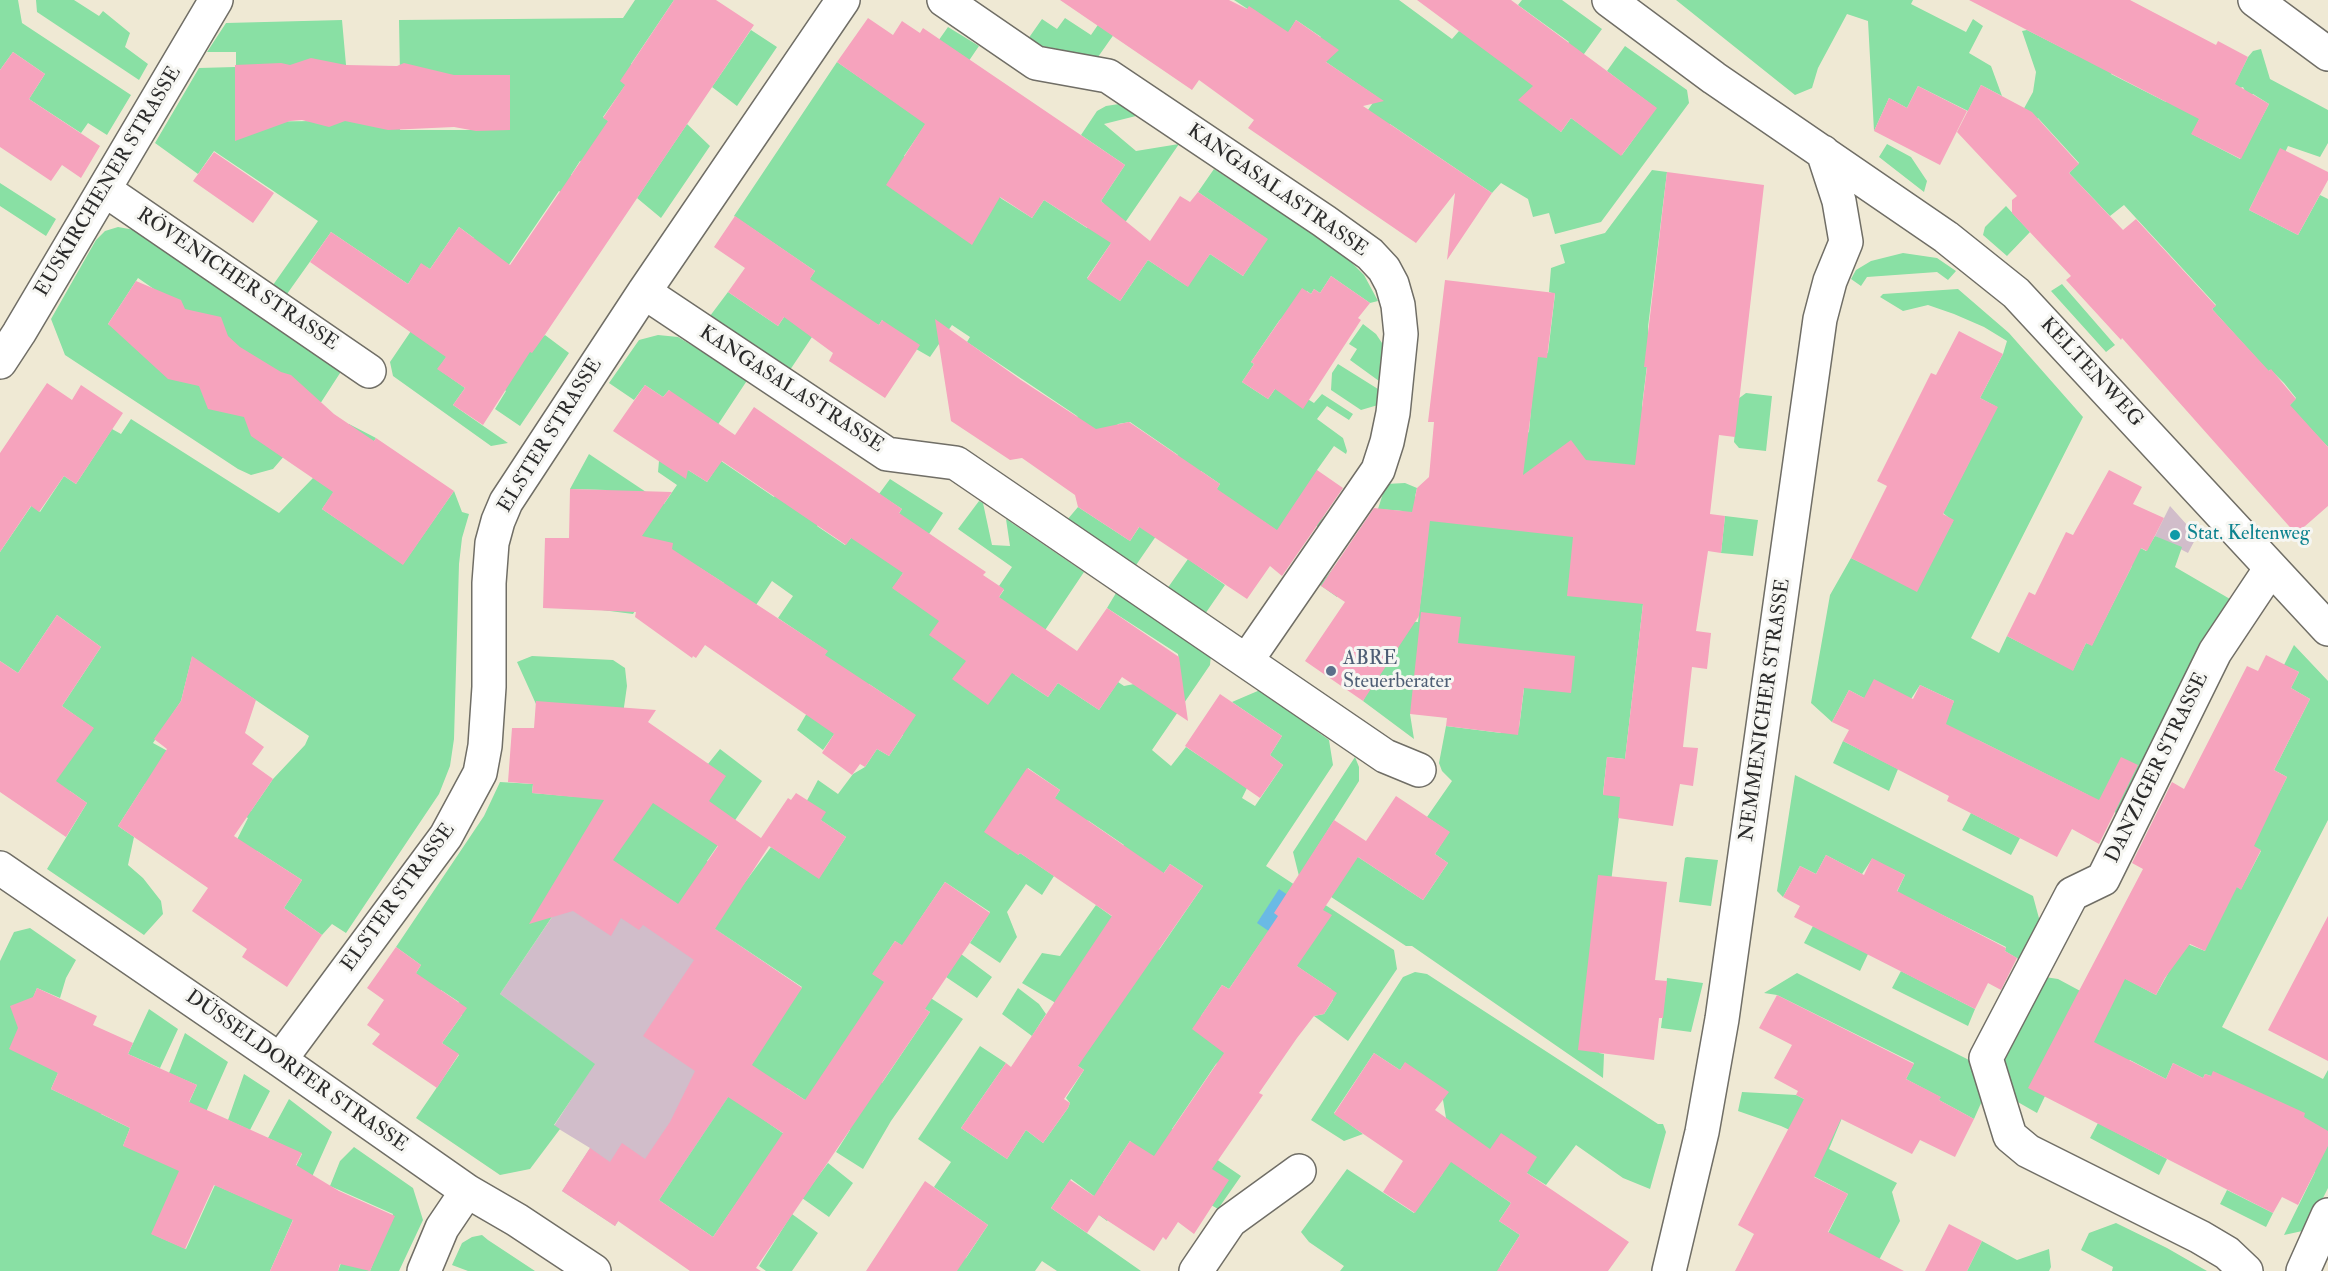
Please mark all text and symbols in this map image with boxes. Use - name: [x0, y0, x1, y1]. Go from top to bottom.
- street label: EUSKIRCHENER STRASSE: [31, 63, 187, 301]
- street label: KANGASALASTRASSE: [1182, 120, 1372, 262]
- street label: RÖVENICHER STRASSE: [132, 204, 342, 356]
- street label: KELTENWEG: [2034, 313, 2148, 433]
- street label: KANGASALASTRASSE: [694, 321, 888, 459]
- street label: ELSTER STRASSE: [494, 354, 608, 518]
- place label: Stat. Keltenweg: [2187, 523, 2310, 547]
- marker: Stat. Keltenweg: [2168, 528, 2182, 542]
- street label: NEMMENICHER STRASSE: [1736, 577, 1796, 843]
- place label: ABRE Steuerberater: [1343, 648, 1451, 695]
- marker: ABRE Steuerberater: [1324, 664, 1338, 678]
- street label: DANZIGER STRASSE: [2101, 669, 2215, 867]
- street label: ELSTER STRASSE: [337, 819, 461, 977]
- street label: DÜSSELDORFER STRASSE: [180, 986, 412, 1158]

